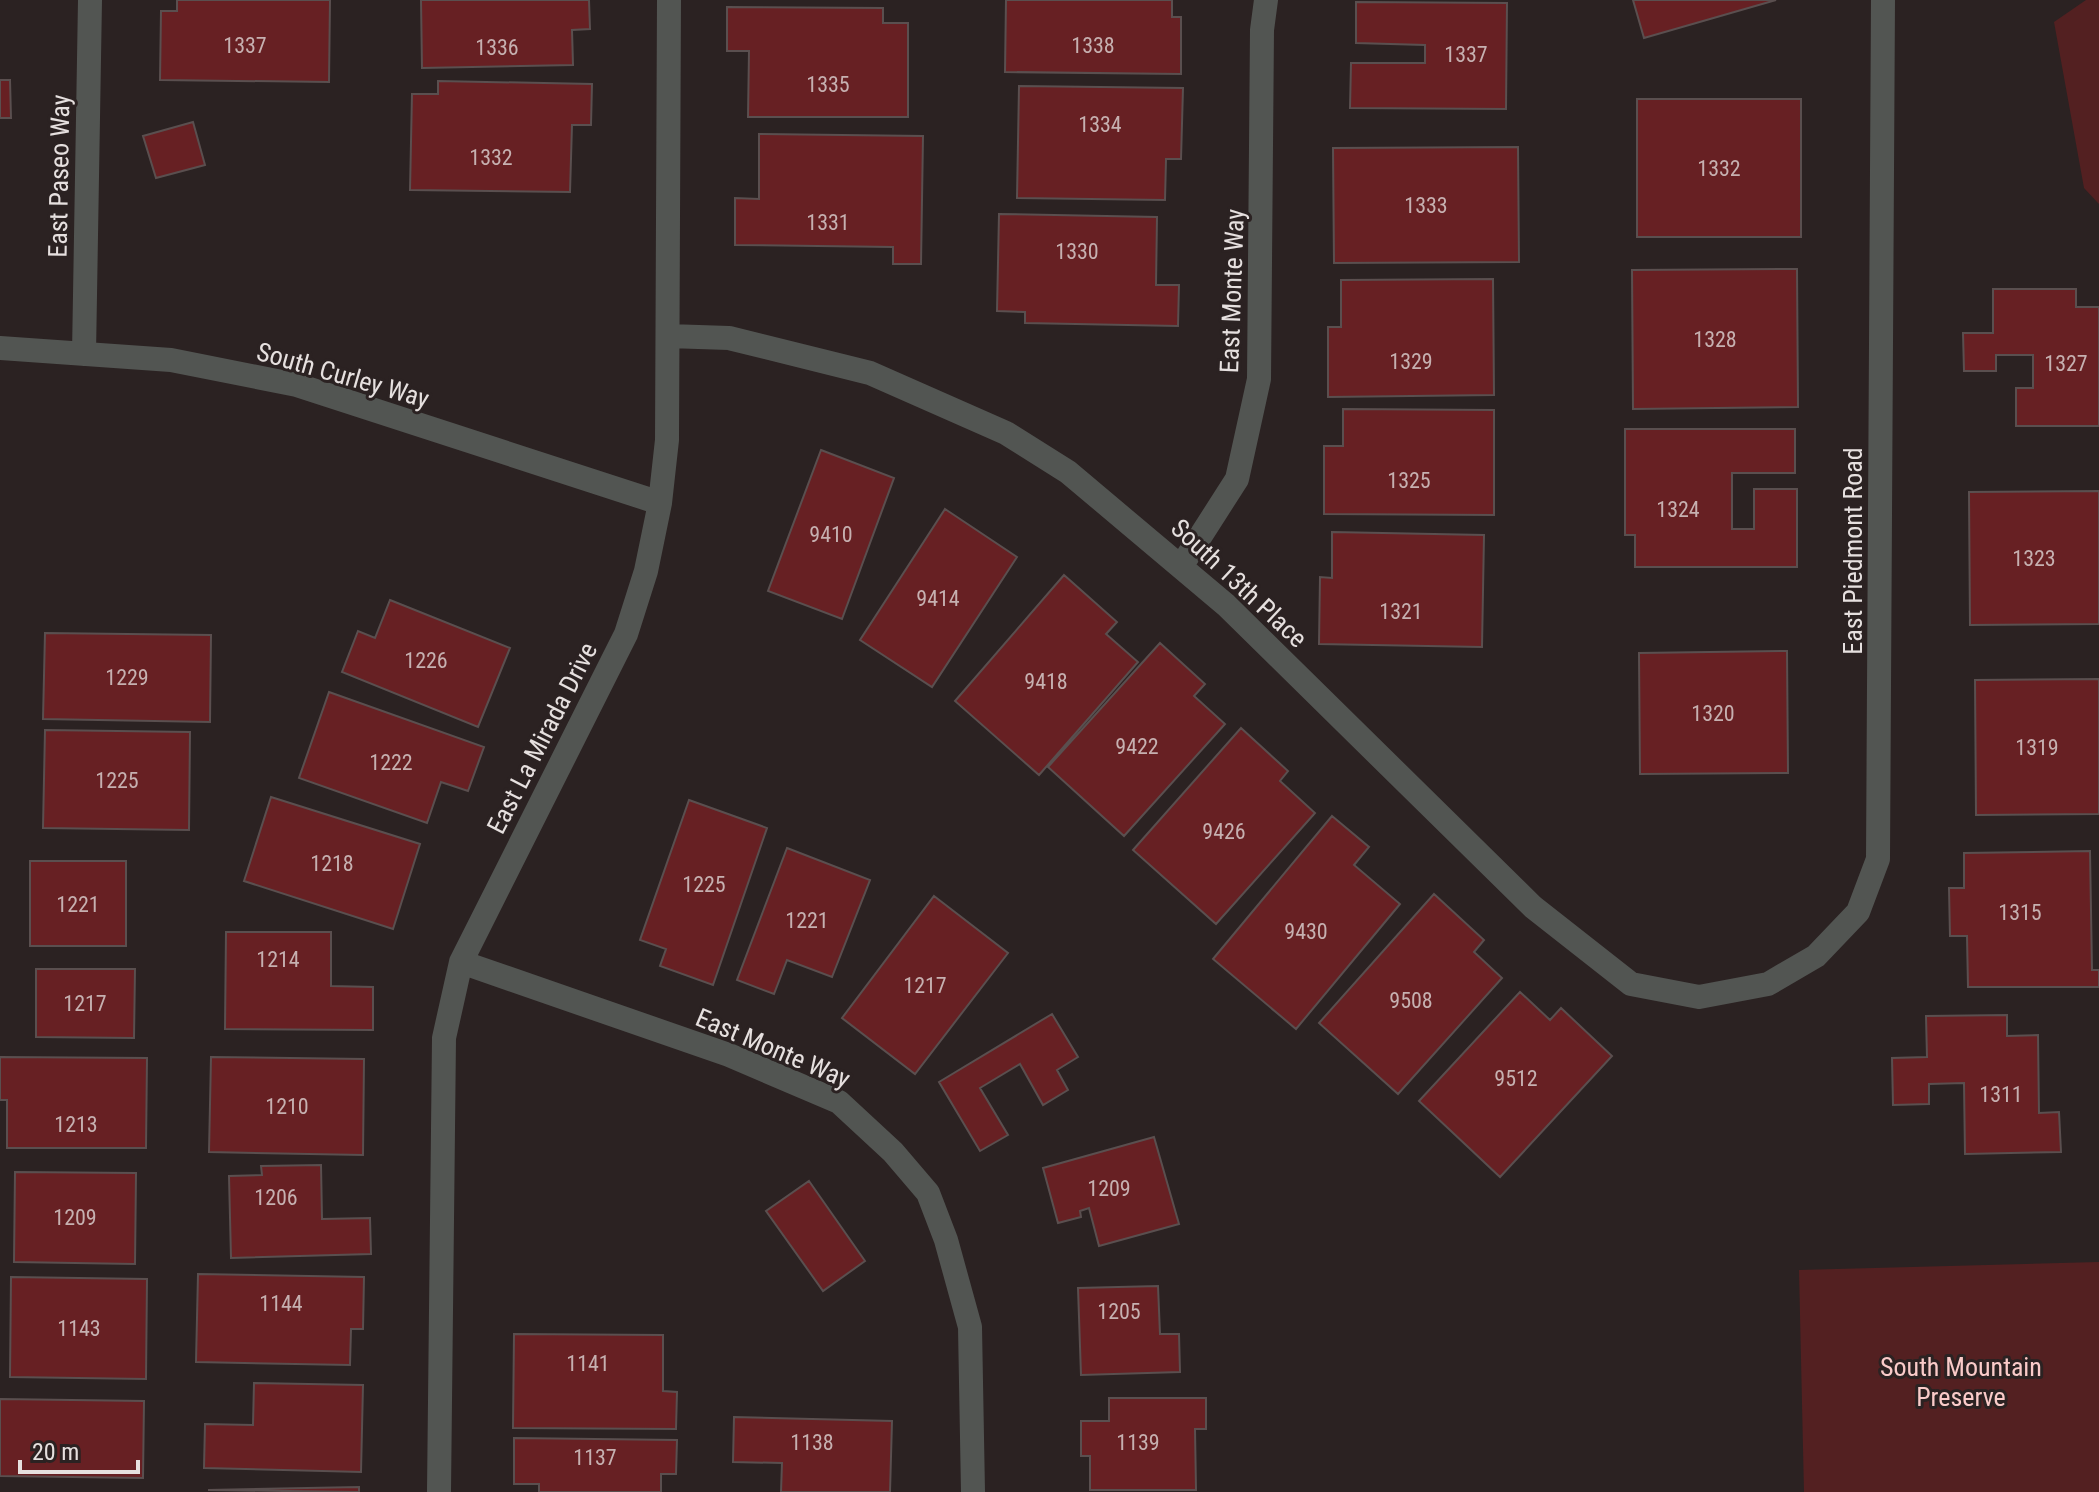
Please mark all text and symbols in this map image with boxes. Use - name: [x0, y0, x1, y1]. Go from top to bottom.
- house number: 1337: [223, 33, 267, 58]
- house number: 1338: [1071, 33, 1115, 58]
- house number: 1336: [475, 35, 519, 60]
- house number: 1337: [1444, 42, 1488, 67]
- house number: 1335: [806, 72, 850, 97]
- street label: East Paseo Way: [43, 94, 75, 258]
- house number: 1334: [1078, 112, 1122, 137]
- house number: 1332: [469, 145, 513, 170]
- house number: 1332: [1697, 156, 1741, 181]
- house number: 1333: [1404, 193, 1448, 218]
- street label: East Monte Way: [1214, 208, 1250, 374]
- house number: 1331: [806, 210, 850, 235]
- house number: 1330: [1055, 239, 1099, 264]
- house number: 1328: [1693, 327, 1737, 352]
- street label: South Curley Way: [253, 336, 433, 414]
- house number: 1329: [1389, 349, 1433, 374]
- house number: 1327: [2044, 351, 2088, 376]
- street label: East Piedmont Road: [1838, 447, 1868, 655]
- house number: 1325: [1387, 468, 1431, 493]
- house number: 1324: [1656, 497, 1700, 522]
- street label: South 13th Place: [1165, 513, 1313, 653]
- house number: 9410: [809, 522, 853, 547]
- house number: 1323: [2012, 546, 2056, 571]
- house number: 9414: [916, 586, 960, 611]
- house number: 1321: [1379, 599, 1423, 624]
- street label: East La Mirada Drive: [481, 637, 603, 839]
- house number: 1226: [404, 648, 448, 673]
- house number: 1229: [105, 665, 149, 690]
- house number: 9418: [1024, 669, 1068, 694]
- house number: 1320: [1691, 701, 1735, 726]
- house number: 9422: [1115, 734, 1159, 759]
- house number: 1319: [2015, 735, 2059, 760]
- house number: 1222: [369, 750, 413, 775]
- house number: 1225: [95, 768, 139, 793]
- house number: 9426: [1202, 819, 1246, 844]
- house number: 1218: [310, 851, 354, 876]
- house number: 1225: [682, 872, 726, 897]
- house number: 1221: [56, 892, 100, 917]
- house number: 1315: [1998, 900, 2042, 925]
- house number: 1221: [785, 908, 829, 933]
- house number: 9430: [1284, 919, 1328, 944]
- house number: 1214: [256, 947, 300, 972]
- house number: 1217: [903, 973, 947, 998]
- house number: 9508: [1389, 988, 1433, 1013]
- house number: 1217: [63, 991, 107, 1016]
- street label: East Monte Way: [691, 1002, 855, 1094]
- house number: 9512: [1494, 1066, 1538, 1091]
- house number: 1311: [1979, 1082, 2023, 1107]
- house number: 1210: [265, 1094, 309, 1119]
- house number: 1213: [54, 1112, 98, 1137]
- house number: 1209: [1087, 1176, 1131, 1201]
- house number: 1206: [254, 1185, 298, 1210]
- house number: 1209: [53, 1205, 97, 1230]
- house number: 1144: [259, 1291, 303, 1316]
- house number: 1205: [1097, 1299, 1141, 1324]
- house number: 1143: [57, 1316, 101, 1341]
- house number: 1141: [566, 1351, 610, 1376]
- park label: South Mountain Preserve: [1880, 1352, 2042, 1412]
- scale bar: [20, 1424, 138, 1474]
- house number: 1138: [790, 1430, 834, 1455]
- house number: 1139: [1116, 1430, 1160, 1455]
- text: 20 m: [32, 1438, 79, 1466]
- house number: 1137: [573, 1445, 617, 1470]

